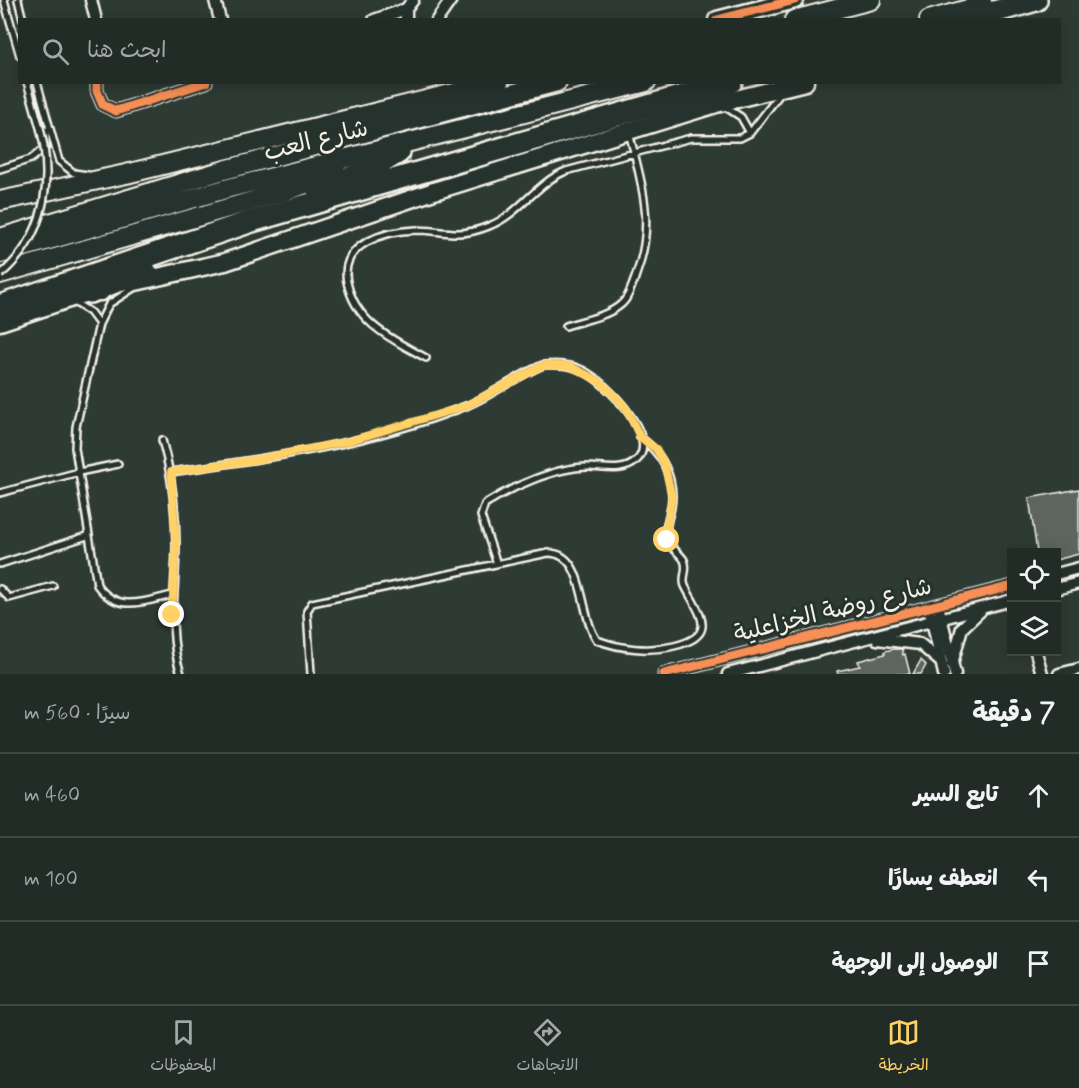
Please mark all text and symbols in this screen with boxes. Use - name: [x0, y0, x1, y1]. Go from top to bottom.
- search box: [18, 18, 1061, 84]
- icon: search: [39, 35, 72, 68]
- text: ابحث هنا: [87, 37, 167, 65]
- street label: شارع العب: [261, 113, 371, 169]
- route start: [653, 526, 679, 552]
- map controls: [1007, 548, 1061, 656]
- button: locate: [1007, 548, 1061, 602]
- street label: شارع روضة الخزاعلية: [731, 571, 935, 651]
- route end: [158, 601, 184, 627]
- button: layers: [1007, 602, 1061, 656]
- text: 7 دقيقة: [972, 697, 1055, 731]
- text: سيرًا · 560 m: [24, 700, 131, 727]
- icon: ahead: [1022, 779, 1055, 812]
- text: تابع السير: [914, 781, 998, 809]
- text: 460 m: [24, 782, 80, 809]
- icon: left: [1022, 863, 1055, 896]
- text: انعطف يسارًا: [888, 865, 998, 893]
- text: 100 m: [24, 866, 78, 893]
- icon: arrive: [1022, 947, 1055, 980]
- text: الوصول إلى الوجهة: [831, 949, 998, 977]
- tab: المحفوظات: [150, 1016, 216, 1079]
- tab: الاتجاهات: [517, 1016, 578, 1079]
- tab: الخريطة: [879, 1016, 929, 1079]

